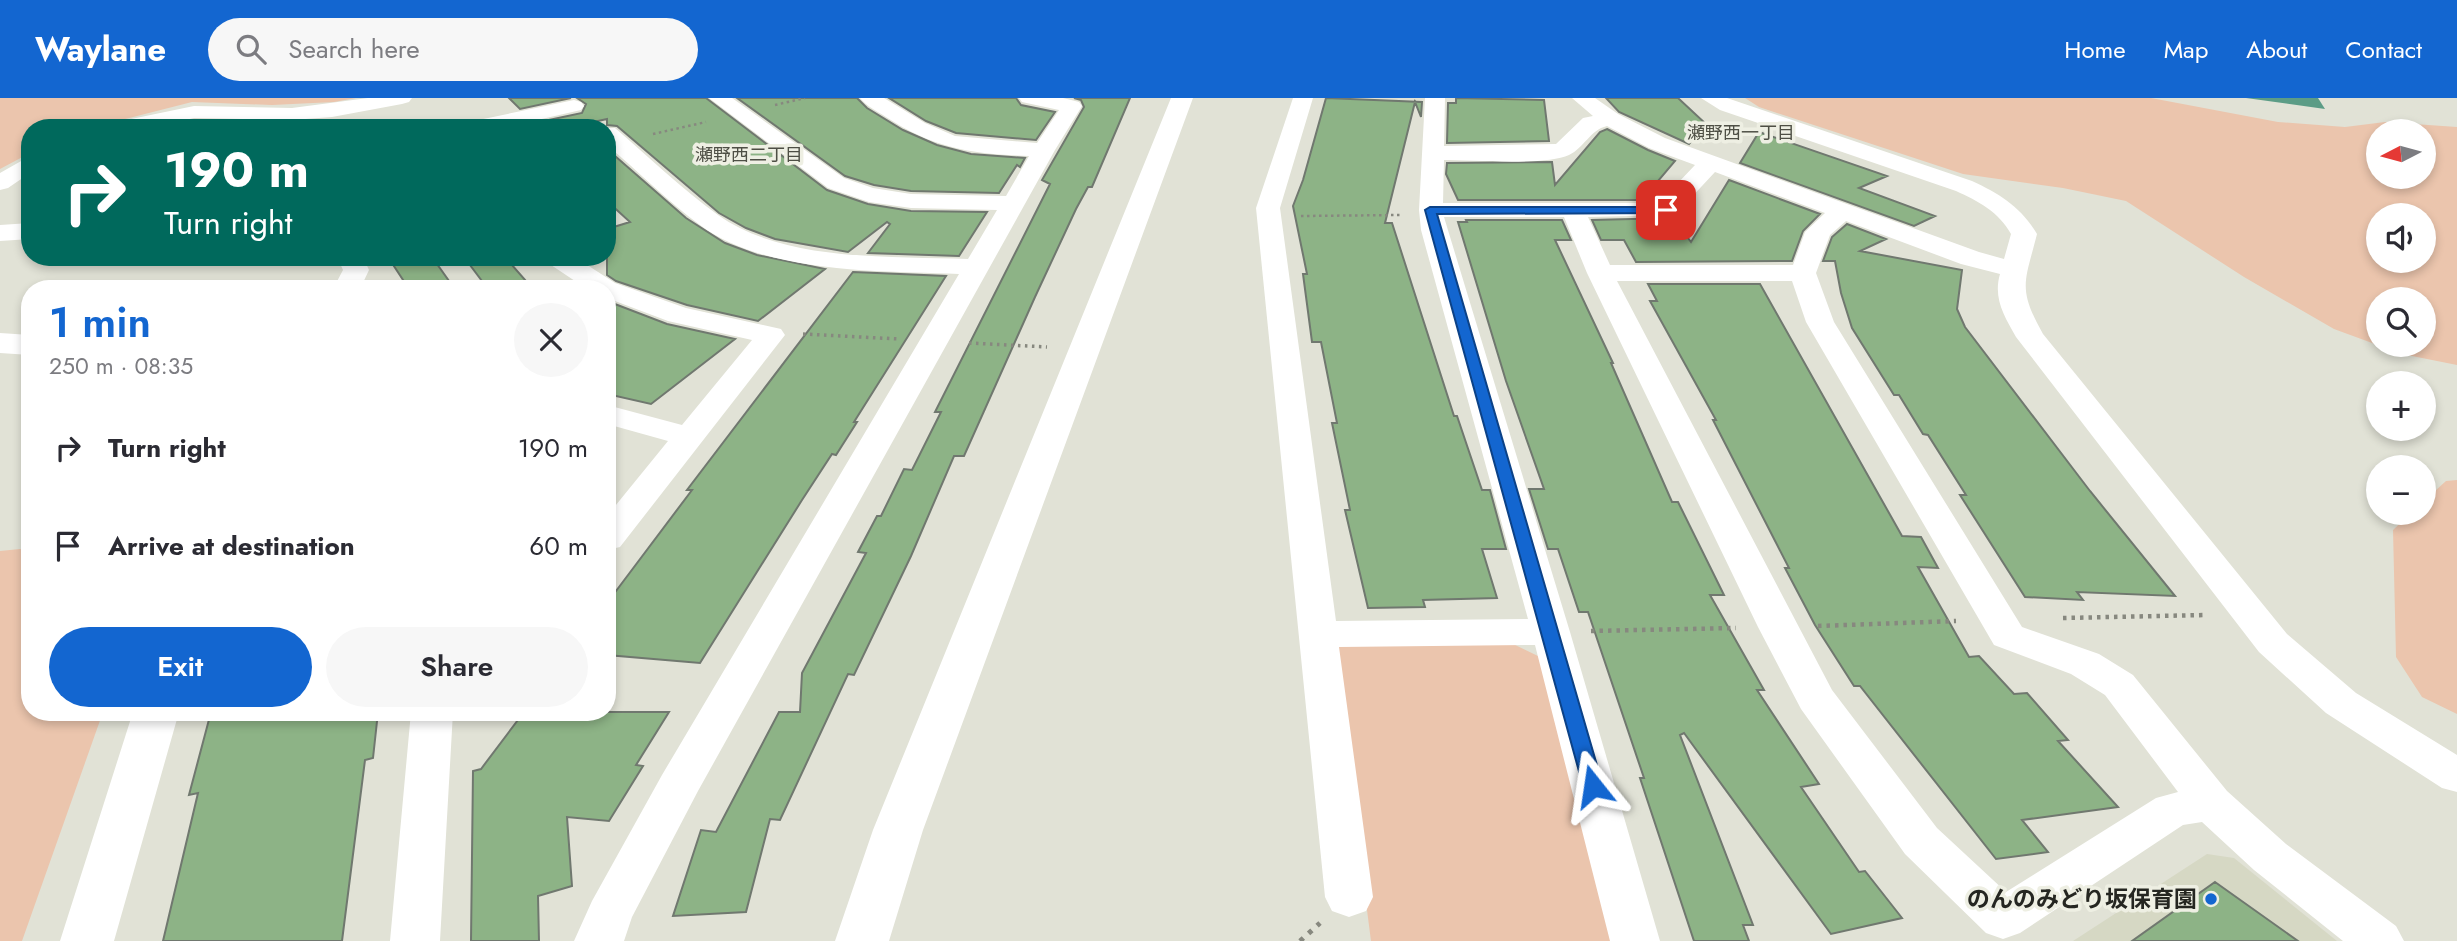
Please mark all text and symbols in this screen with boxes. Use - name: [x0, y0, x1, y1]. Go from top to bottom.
- search box: [208, 18, 698, 81]
- text: Waylane: [35, 26, 166, 73]
- icon: search: [232, 30, 270, 68]
- text: Search here: [288, 30, 420, 68]
- text: Home: [2064, 32, 2126, 67]
- text: Map: [2164, 32, 2208, 67]
- text: About: [2246, 32, 2307, 67]
- text: Contact: [2345, 32, 2422, 67]
- north arrow: [2366, 119, 2436, 189]
- map controls: [2366, 119, 2436, 525]
- district label: 瀬野西一丁目: [1687, 120, 1795, 146]
- text: 190 m: [164, 135, 309, 205]
- district label: 瀬野西二丁目: [695, 142, 803, 168]
- icon: right: [49, 147, 140, 238]
- pin: [1636, 180, 1696, 240]
- icon: arrive: [1647, 191, 1685, 229]
- text: Turn right: [164, 200, 293, 246]
- button: sound: [2366, 203, 2436, 273]
- button: search: [2366, 287, 2436, 357]
- text: 1 min: [49, 292, 151, 353]
- button: close: [514, 303, 588, 377]
- text: 250 m · 08:35: [49, 349, 193, 383]
- button: +: [2366, 371, 2436, 441]
- icon: right: [49, 429, 87, 467]
- text: Turn right: [108, 429, 226, 467]
- text: 190 m: [518, 429, 588, 467]
- button: −: [2366, 455, 2436, 525]
- icon: arrive: [49, 527, 87, 565]
- text: Arrive at destination: [108, 527, 355, 565]
- text: 60 m: [529, 527, 588, 565]
- button: Exit: [49, 627, 312, 707]
- button: Share: [326, 627, 588, 707]
- position arrow: [1556, 749, 1630, 823]
- place label: のんのみどり坂保育園: [1967, 882, 2197, 916]
- marker: のんのみどり坂保育園: [2203, 891, 2219, 907]

